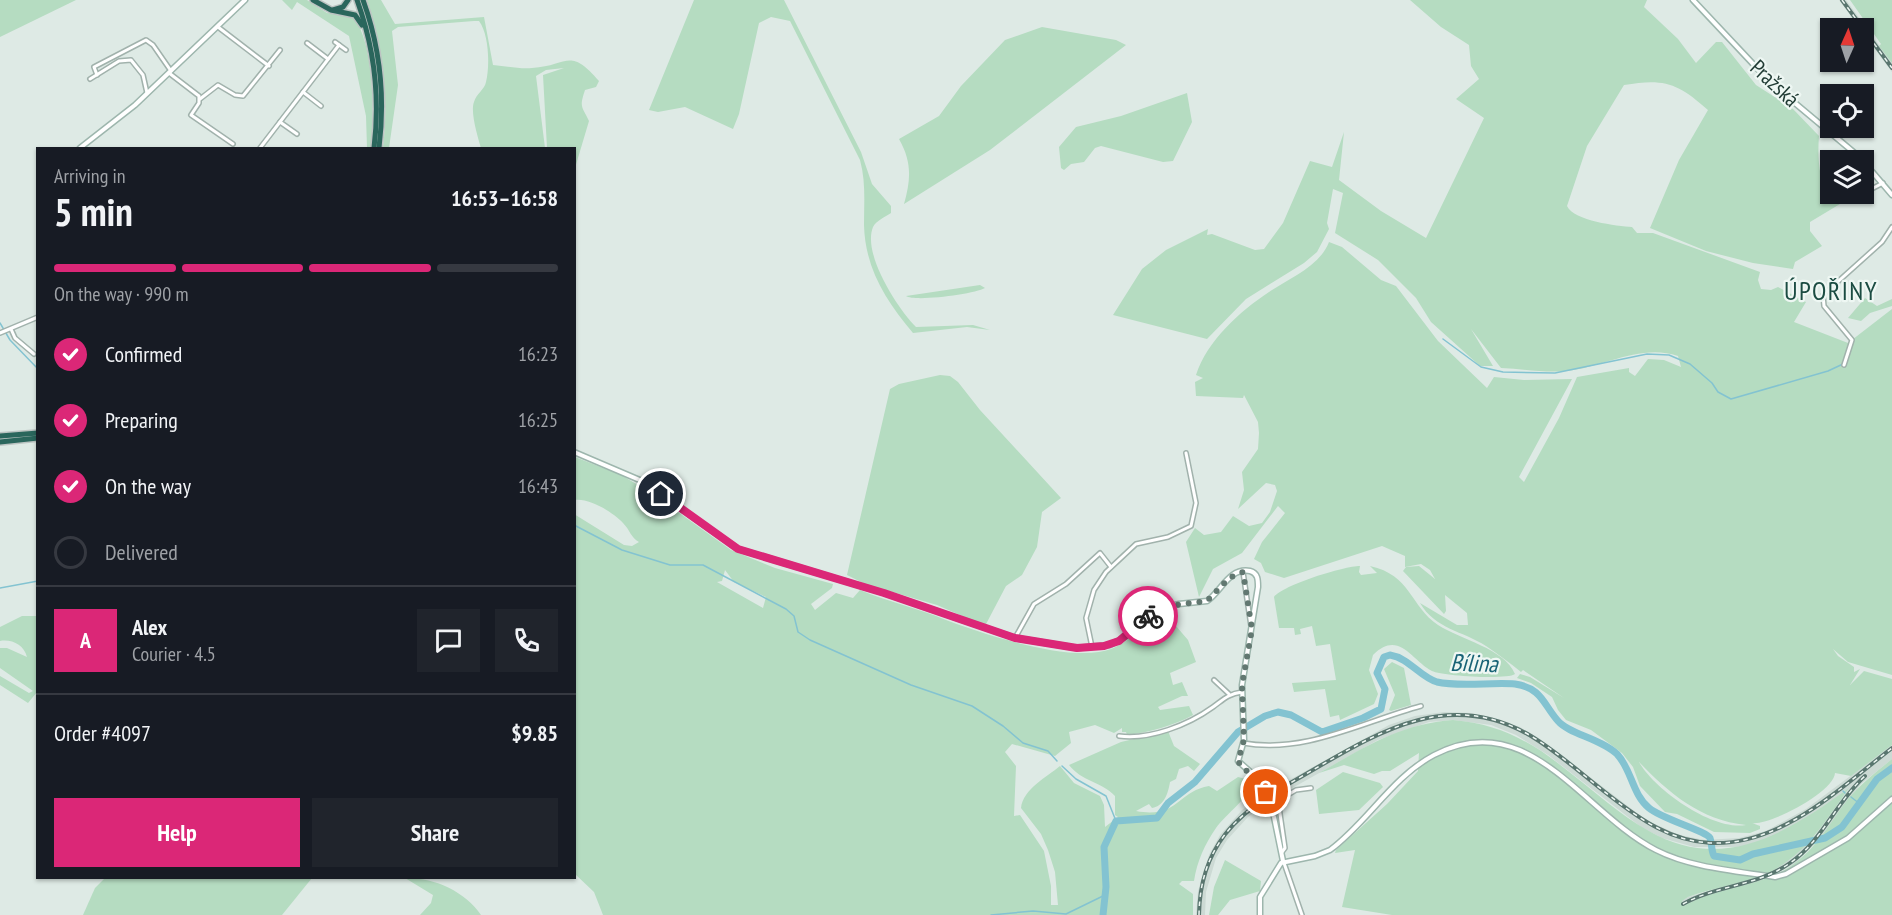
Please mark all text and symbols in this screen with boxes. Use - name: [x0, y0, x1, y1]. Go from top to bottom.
- north arrow: [1820, 18, 1874, 72]
- map controls: [1820, 18, 1874, 204]
- street label: Pražská: [1745, 53, 1805, 113]
- button: locate: [1820, 84, 1874, 138]
- button: layers: [1820, 150, 1874, 204]
- text: Arriving in: [54, 163, 126, 189]
- text: 16:53–16:58: [451, 184, 558, 212]
- text: 5 min: [54, 186, 133, 237]
- district label: ÚPOŘINY: [1784, 274, 1878, 307]
- text: On the way · 990 m: [54, 281, 189, 307]
- icon: check: [54, 338, 87, 371]
- text: Confirmed: [105, 340, 182, 368]
- text: 16:23: [518, 341, 558, 367]
- icon: check: [54, 404, 87, 437]
- text: Preparing: [105, 406, 178, 434]
- text: 16:25: [518, 407, 558, 433]
- pin: [635, 468, 686, 519]
- icon: check: [54, 470, 87, 503]
- text: On the way: [105, 472, 191, 500]
- text: 16:43: [518, 473, 558, 499]
- icon: home: [644, 477, 677, 510]
- text: Delivered: [105, 538, 178, 566]
- courier: [1118, 586, 1178, 646]
- icon: bike: [1132, 600, 1165, 633]
- button: chat: [417, 609, 480, 672]
- button: phone: [495, 609, 558, 672]
- text: Alex: [132, 613, 167, 641]
- text: A: [80, 626, 91, 654]
- text: Courier · 4.5: [132, 641, 216, 667]
- water label: Bílina: [1450, 647, 1500, 679]
- text: Order #4097: [54, 719, 151, 747]
- text: $9.85: [511, 719, 558, 747]
- pin: [1240, 766, 1291, 817]
- icon: bag: [1249, 775, 1282, 808]
- button: Help: [54, 798, 300, 867]
- button: Share: [312, 798, 558, 867]

